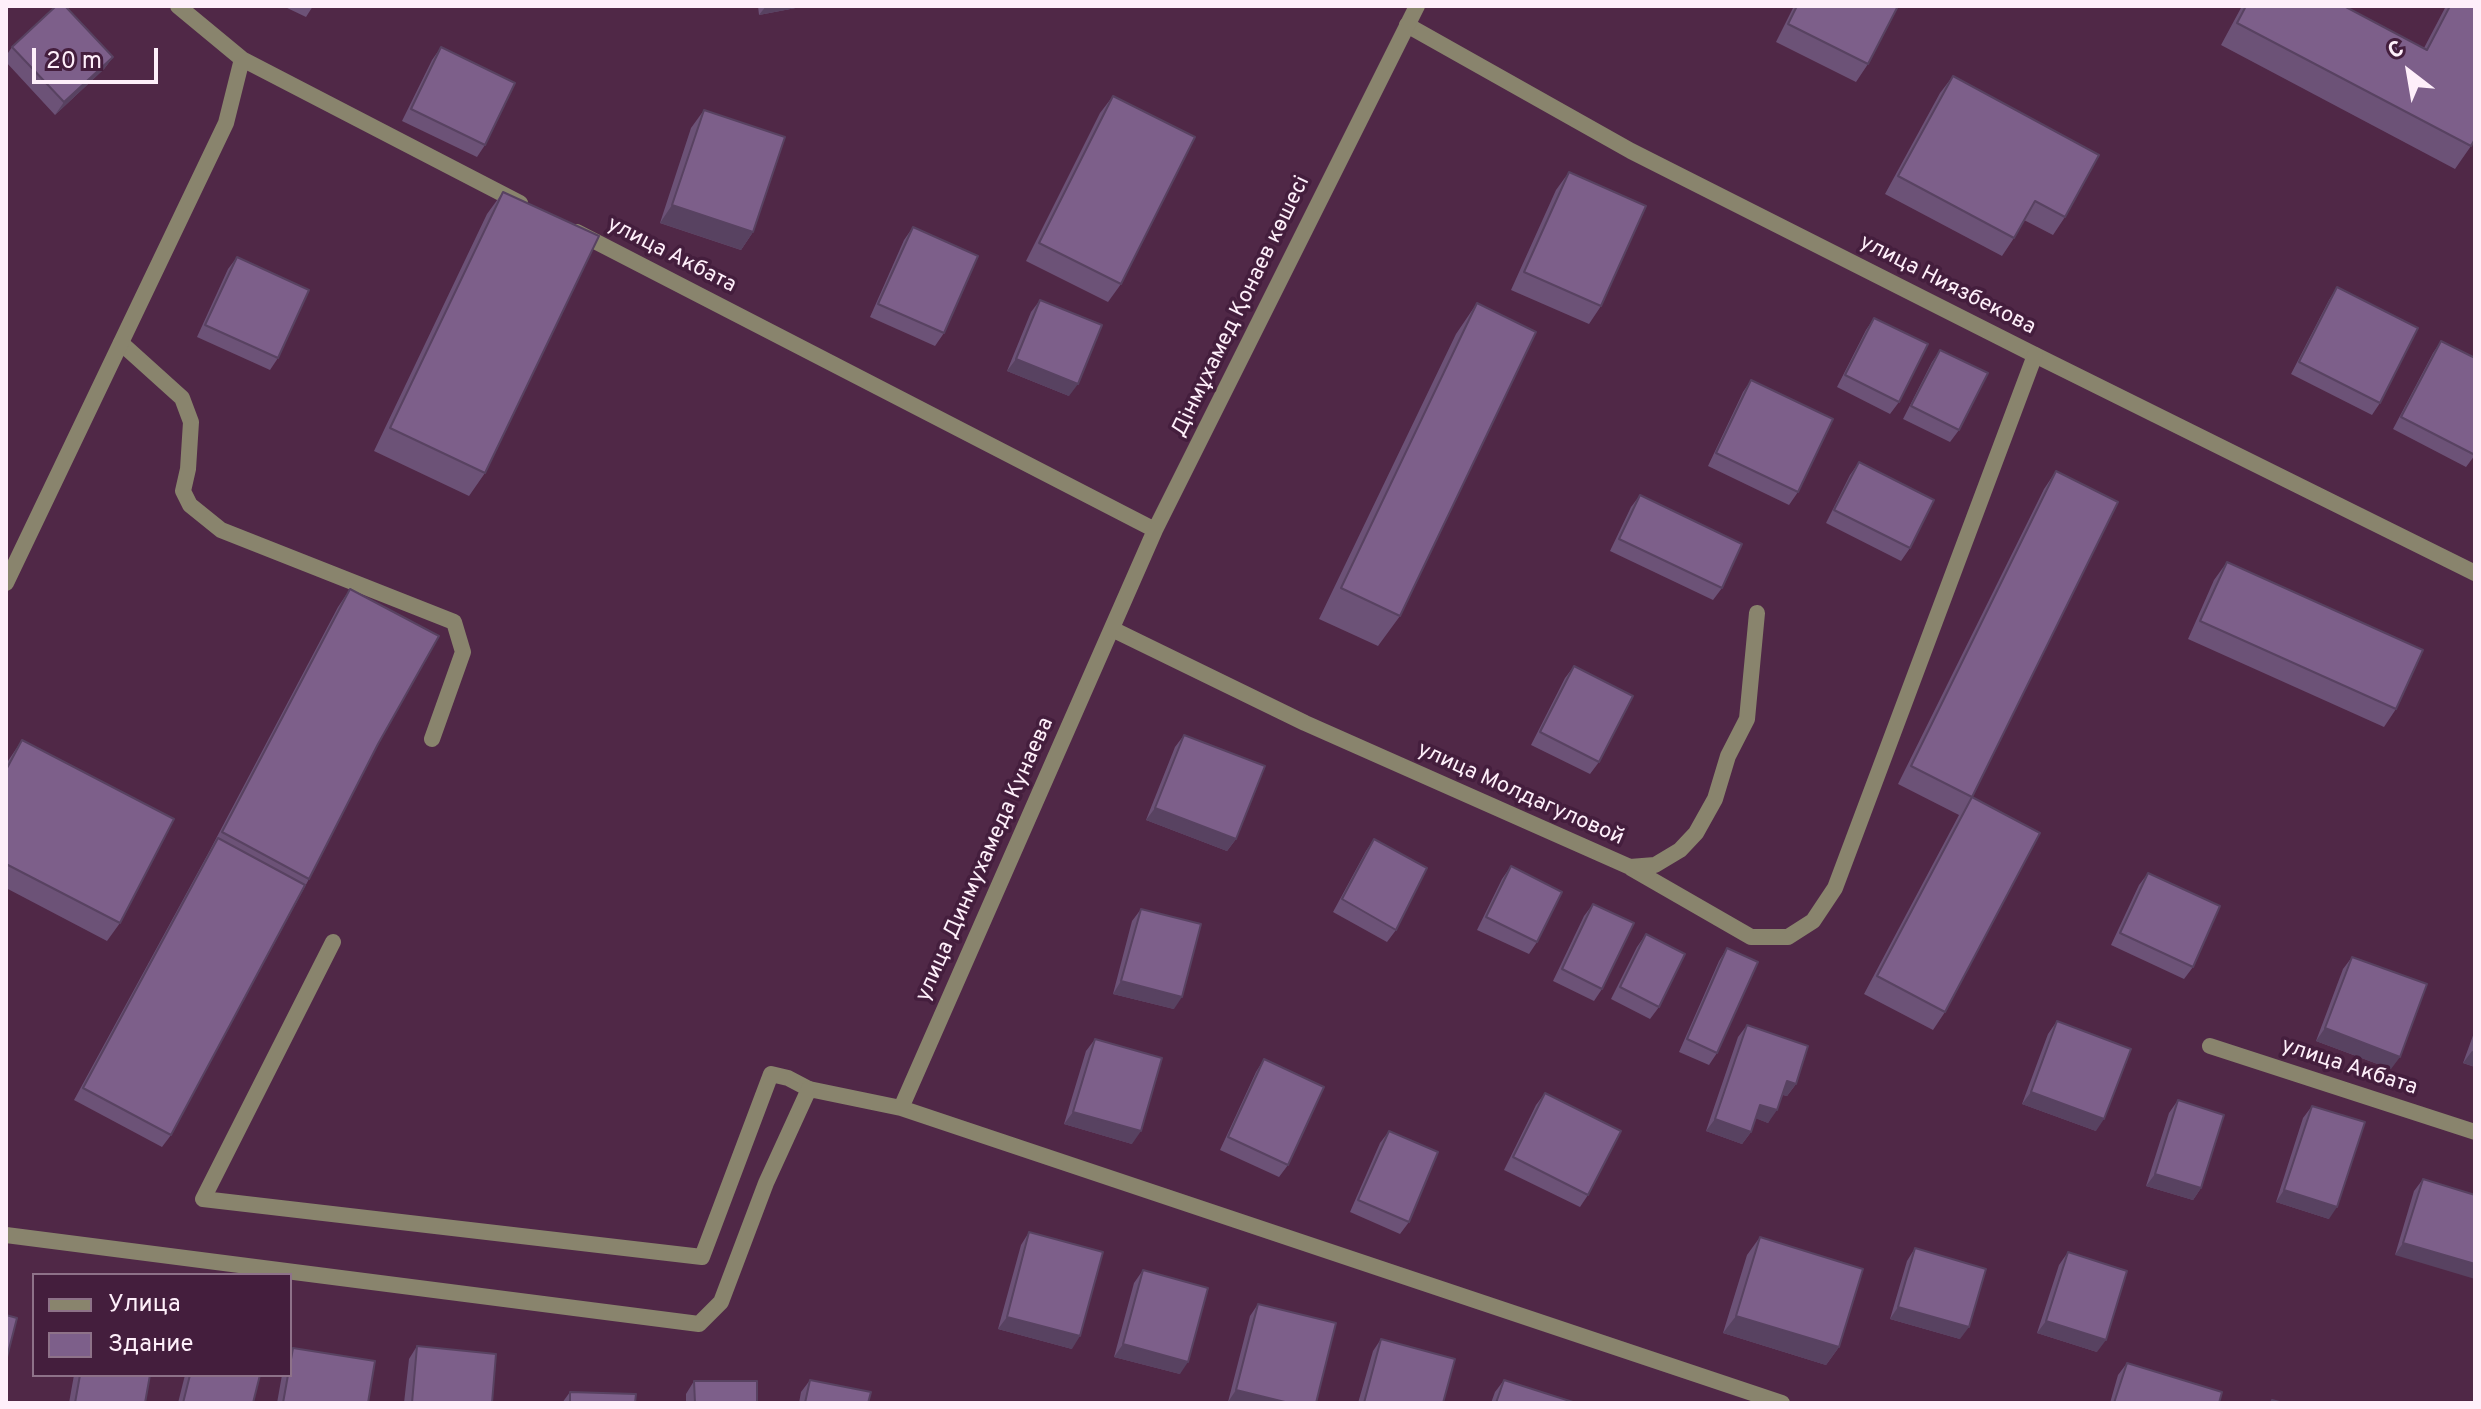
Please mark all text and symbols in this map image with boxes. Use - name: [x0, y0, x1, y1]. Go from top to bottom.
- scale bar: [36, 32, 162, 82]
- north arrow: [2369, 32, 2449, 112]
- text: С: [2383, 36, 2409, 66]
- text: 20 m: [46, 47, 102, 77]
- street label: Дінмұхамед Қонаев көшесі: [1167, 172, 1317, 442]
- street label: улица Акбата: [602, 212, 740, 300]
- street label: улица Ниязбекова: [1855, 230, 2039, 342]
- street label: улица Динмухамеда Кунаева: [911, 714, 1061, 1006]
- street label: улица Молдагуловой: [1413, 737, 1627, 853]
- street label: улица Акбата: [2278, 1034, 2420, 1102]
- legend: [32, 1273, 292, 1377]
- text: Улица: [108, 1290, 181, 1320]
- text: Здание: [108, 1330, 194, 1360]

